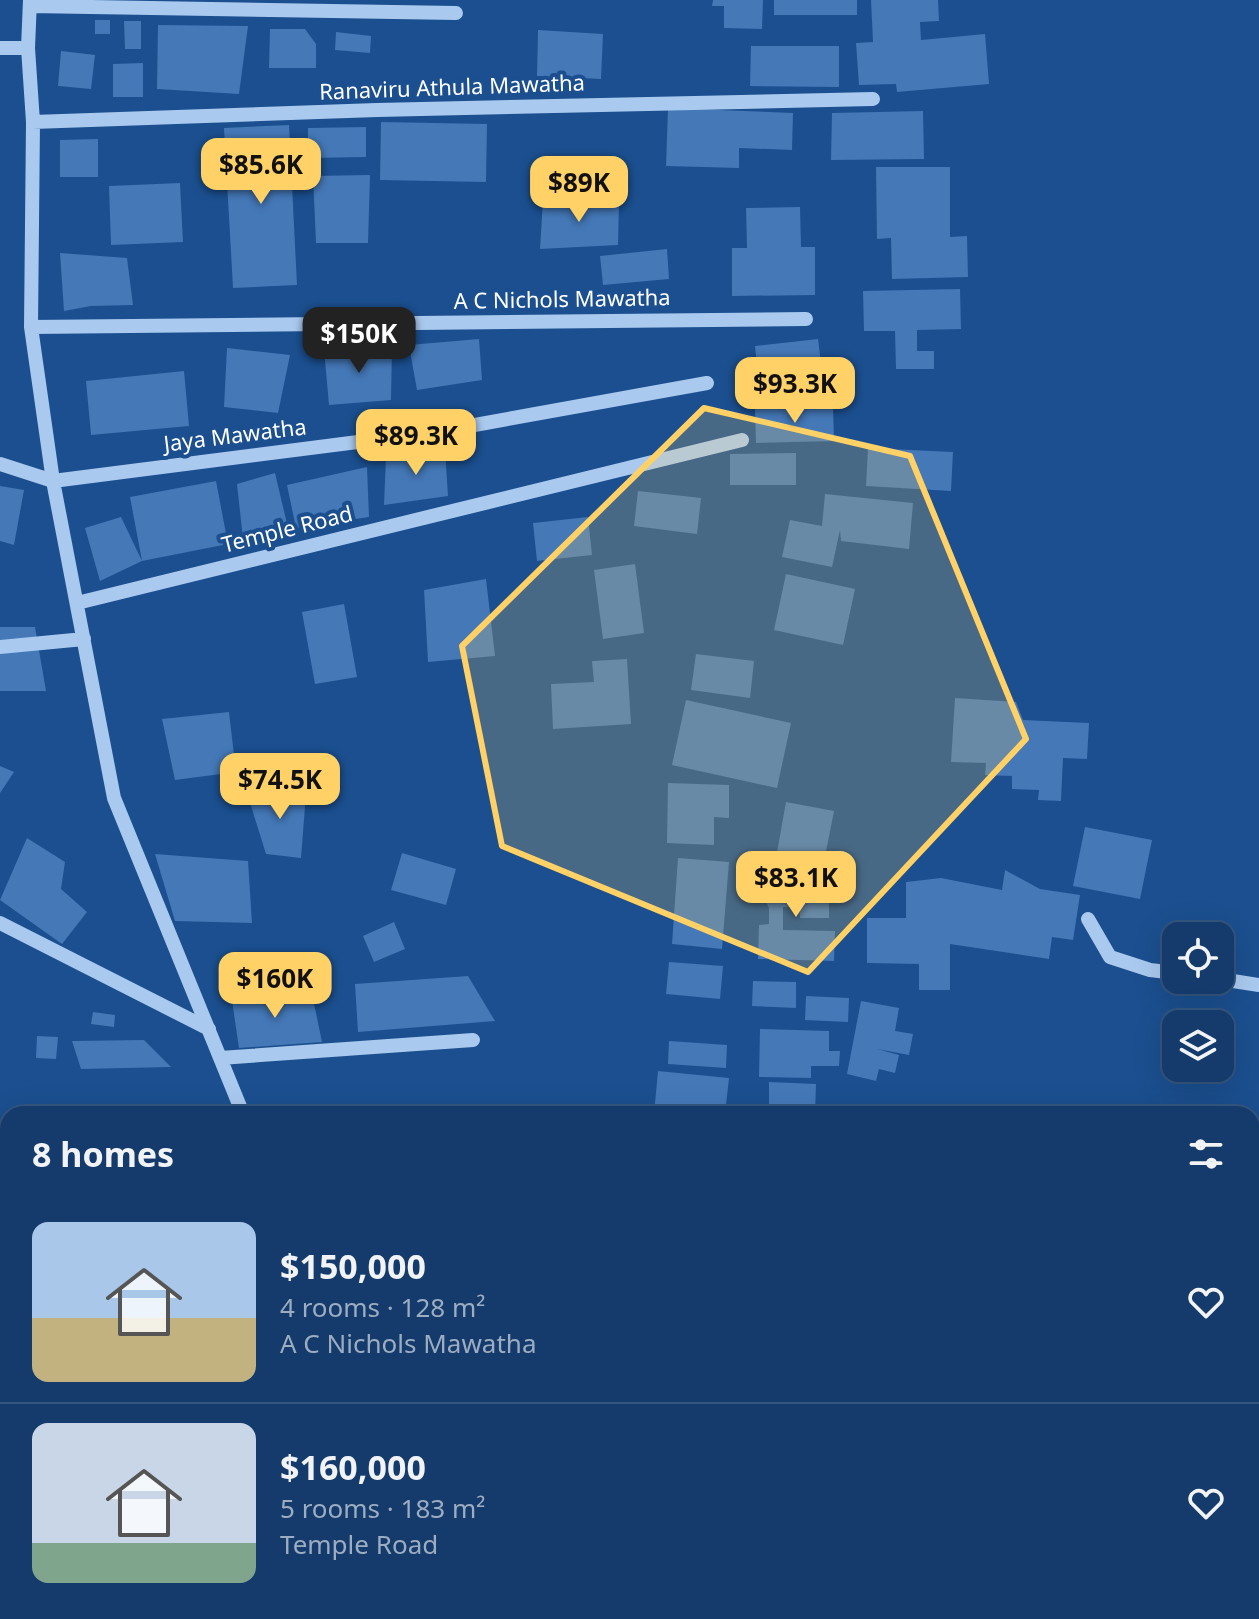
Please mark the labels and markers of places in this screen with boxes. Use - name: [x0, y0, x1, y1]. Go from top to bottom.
- pin: $85.6K: [196, 138, 326, 206]
- pin: $89K: [532, 156, 626, 224]
- pin: $150K: [303, 307, 415, 375]
- pin: $93.3K: [730, 357, 860, 425]
- pin: $89.3K: [351, 409, 481, 477]
- pin: $74.5K: [215, 753, 345, 821]
- pin: $83.1K: [731, 851, 861, 919]
- pin: $160K: [219, 952, 331, 1020]

